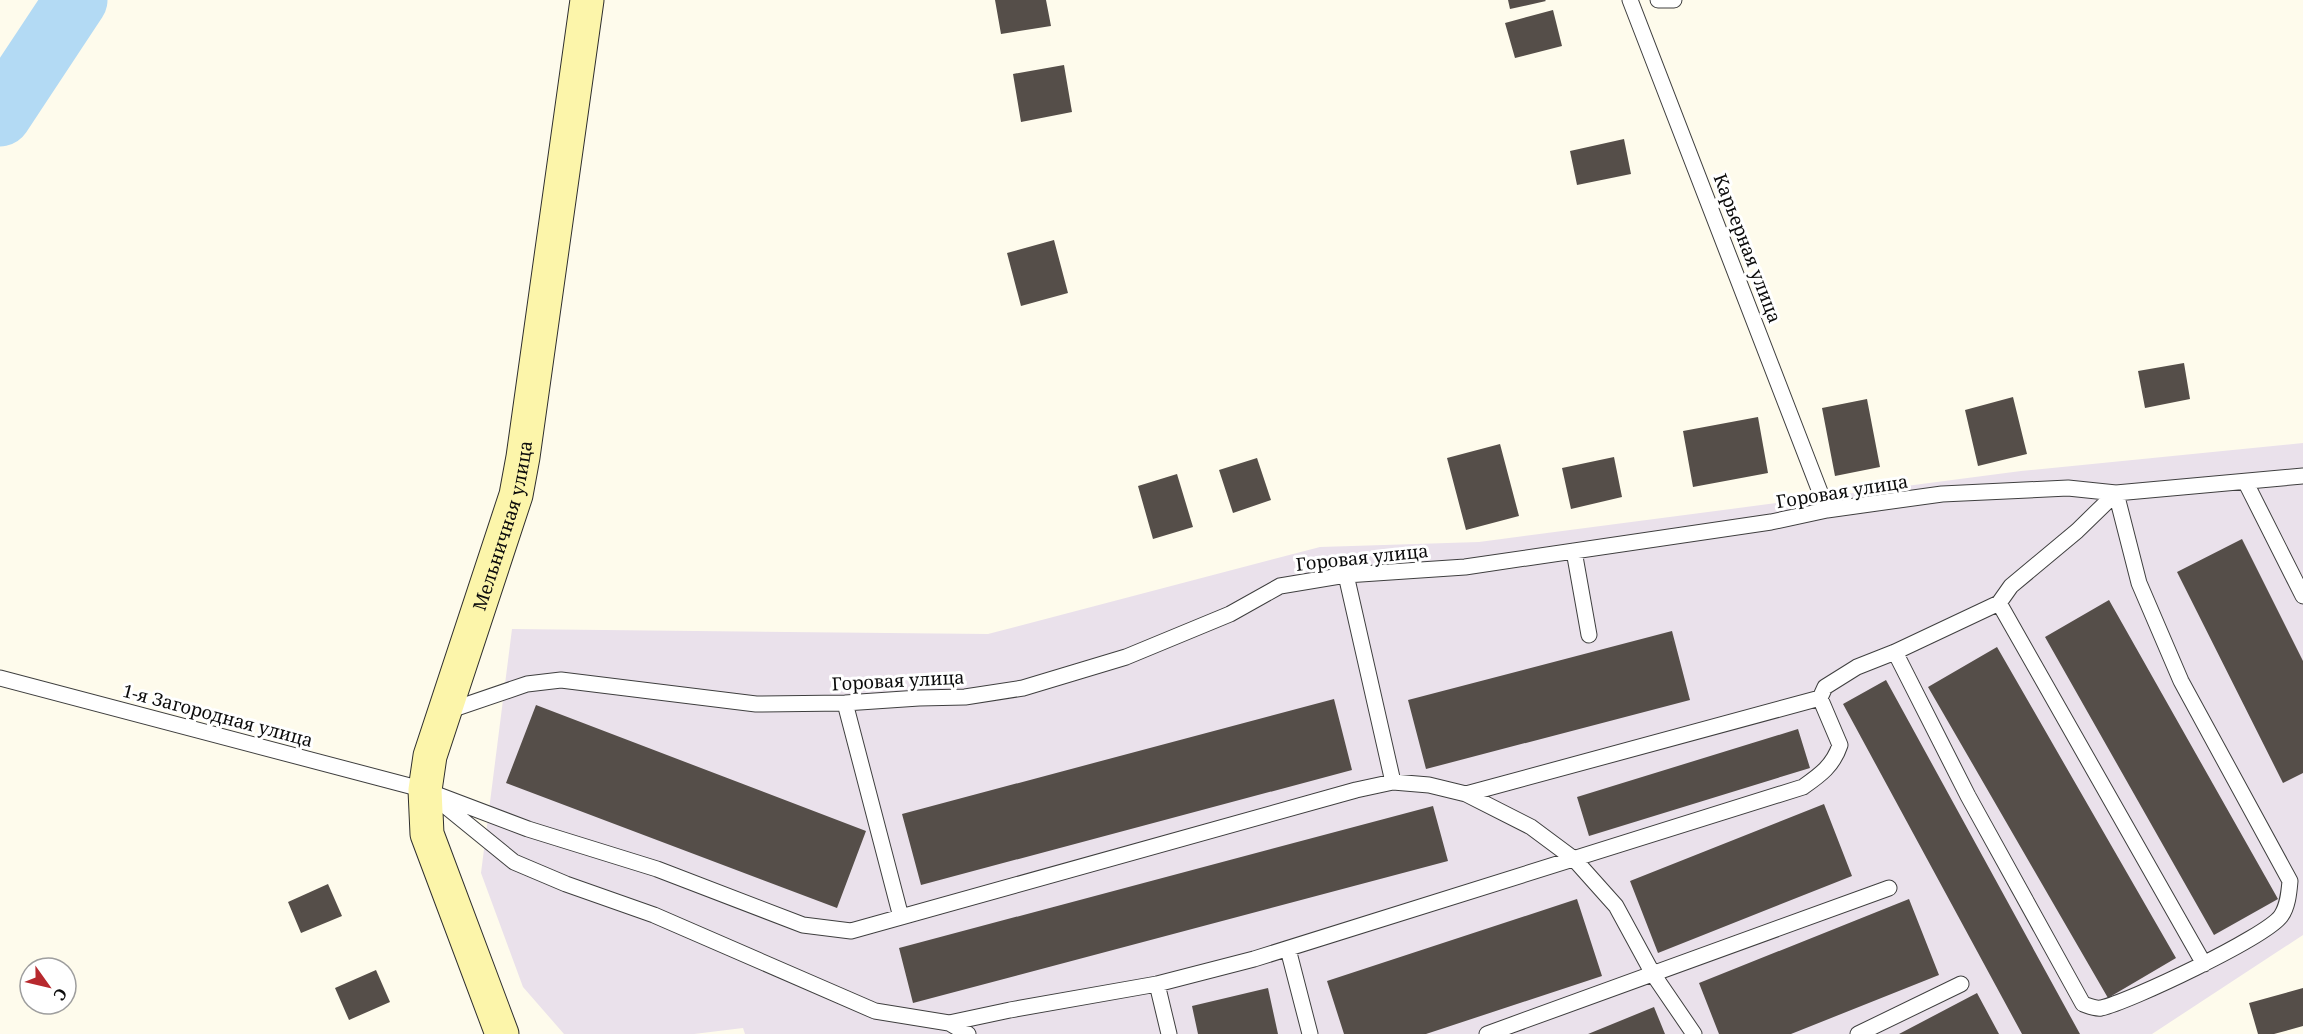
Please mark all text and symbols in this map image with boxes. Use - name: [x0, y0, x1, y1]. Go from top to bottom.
- street label: Карьерная улица: [1708, 170, 1788, 326]
- street label: Мельничная улица: [467, 439, 537, 614]
- street label: Горовая улица: [1774, 469, 1910, 513]
- street label: Горовая улица: [1295, 538, 1429, 576]
- street label: Горовая улица: [831, 665, 965, 695]
- street label: 1-я Загородная улица: [120, 678, 316, 752]
- north arrow: [18, 956, 78, 1016]
- text: С: [48, 984, 72, 1005]

